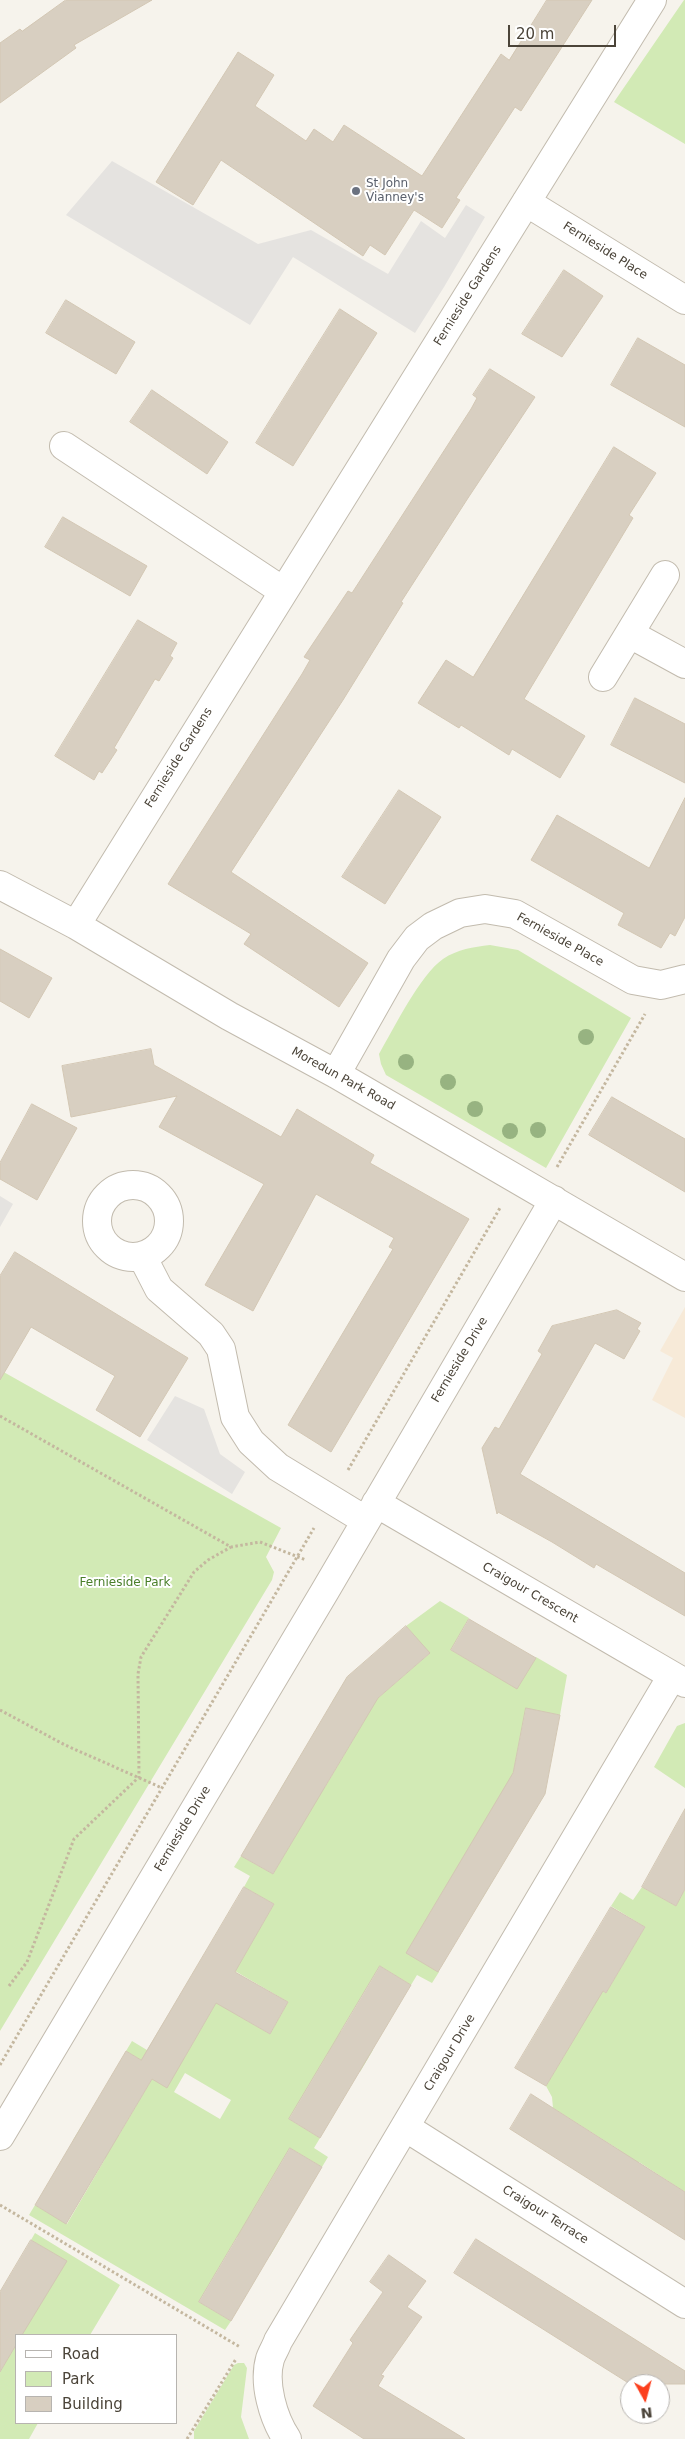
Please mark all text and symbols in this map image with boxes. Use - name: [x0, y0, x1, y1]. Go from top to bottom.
- scale bar: [510, 15, 618, 47]
- text: 20 m: [516, 25, 554, 43]
- place label: St John Vianney's: [366, 177, 424, 205]
- marker: St John Vianney's: [350, 185, 362, 197]
- street label: Fernieside Place: [560, 219, 650, 283]
- street label: Fernieside Gardens: [431, 243, 505, 349]
- street label: Fernieside Gardens: [142, 705, 216, 811]
- street label: Fernieside Place: [514, 910, 606, 970]
- street label: Moredun Park Road: [289, 1045, 397, 1113]
- street label: Fernieside Drive: [429, 1315, 491, 1405]
- street label: Craigour Crescent: [480, 1560, 580, 1626]
- park label: Fernieside Park: [79, 1576, 171, 1590]
- street label: Fernieside Drive: [152, 1784, 214, 1874]
- street label: Craigour Drive: [421, 2012, 479, 2094]
- street label: Craigour Terrace: [499, 2183, 591, 2247]
- legend: [15, 2334, 178, 2424]
- text: Road: [62, 2345, 100, 2363]
- text: Park: [62, 2370, 94, 2388]
- north arrow: [620, 2374, 670, 2424]
- text: Building: [62, 2395, 123, 2413]
- text: N: [640, 2404, 653, 2422]

